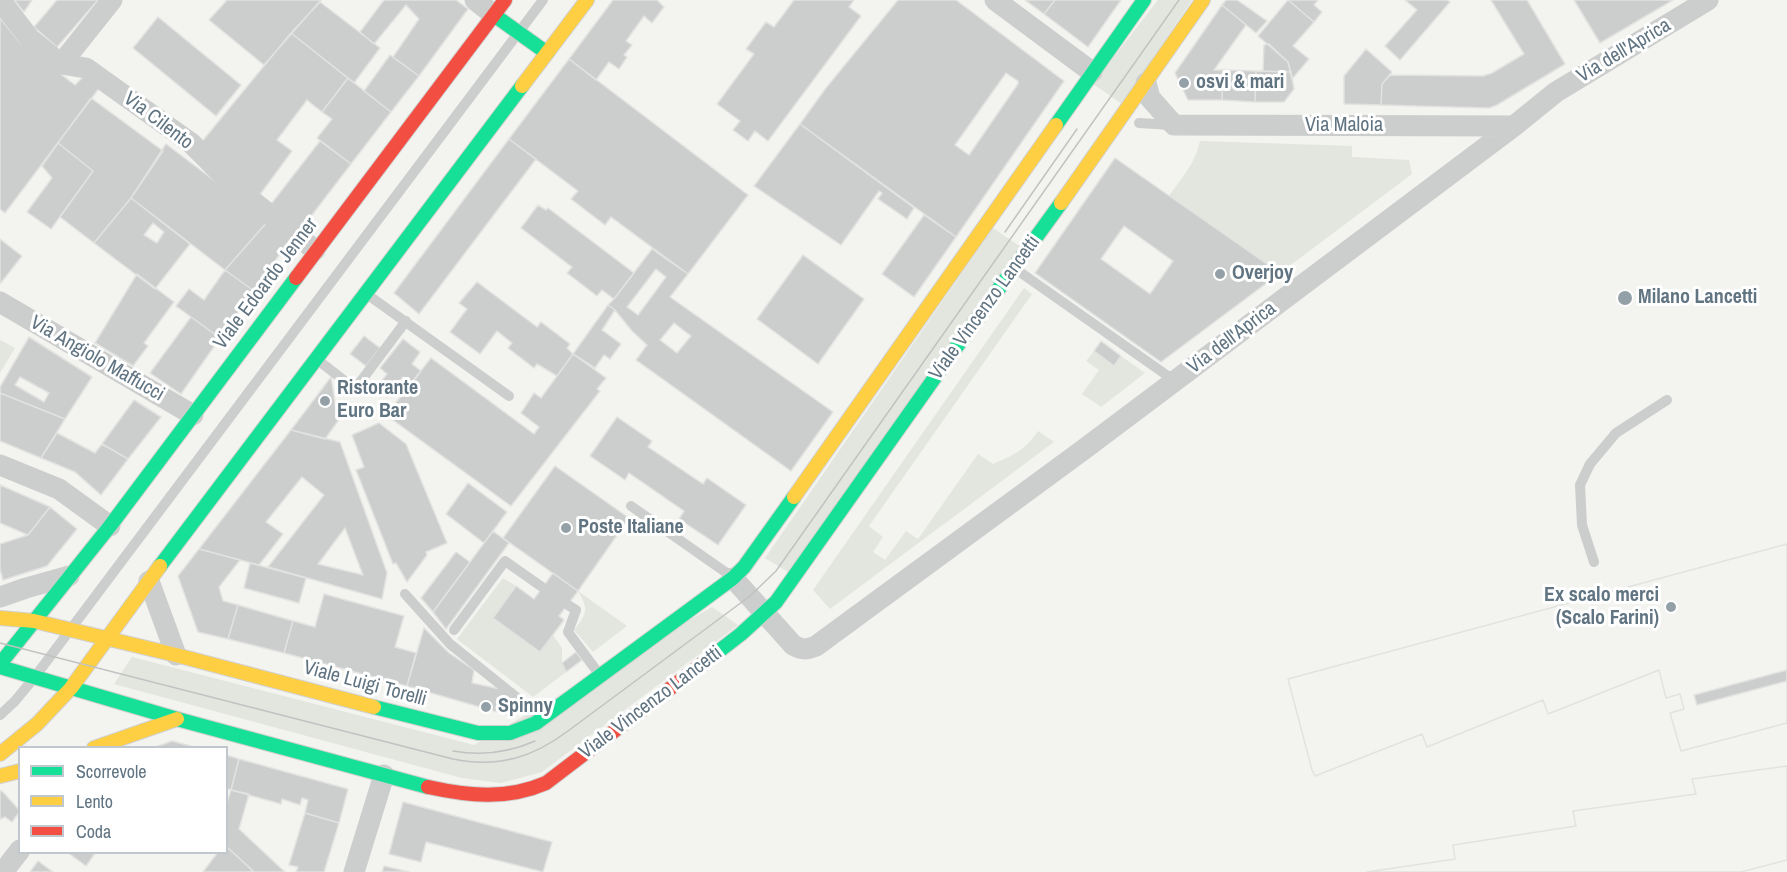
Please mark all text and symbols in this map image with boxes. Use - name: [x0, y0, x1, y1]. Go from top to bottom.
- street label: Via dell'Aprica: [1573, 14, 1675, 88]
- place label: osvi & mari: [1196, 71, 1284, 95]
- marker: osvi & mari: [1177, 76, 1191, 90]
- street label: Via Cilento: [118, 87, 198, 155]
- street label: Via Maloia: [1305, 114, 1383, 138]
- street label: Viale Edoardo Jenner: [209, 214, 323, 354]
- street label: Viale Vincenzo Lancetti: [925, 231, 1045, 385]
- place label: Overjoy: [1232, 262, 1293, 286]
- marker: Overjoy: [1213, 267, 1227, 281]
- place label: Milano Lancetti: [1638, 286, 1757, 310]
- marker: Milano Lancetti: [1616, 289, 1634, 307]
- street label: Via dell'Aprica: [1183, 297, 1281, 379]
- street label: Via Angiolo Maffucci: [26, 311, 168, 407]
- place label: Ristorante Euro Bar: [337, 377, 418, 424]
- marker: Ristorante Euro Bar: [318, 394, 332, 408]
- place label: Poste Italiane: [578, 516, 684, 540]
- marker: Poste Italiane: [559, 521, 573, 535]
- place label: Ex scalo merci (Scalo Farini): [1544, 584, 1659, 631]
- marker: Ex scalo merci (Scalo Farini): [1664, 600, 1678, 614]
- street label: Viale Vincenzo Lancetti: [575, 641, 727, 765]
- street label: Viale Luigi Torelli: [301, 656, 429, 712]
- place label: Spinny: [498, 695, 553, 719]
- marker: Spinny: [479, 700, 493, 714]
- legend: [18, 746, 228, 854]
- text: Scorrevole: [76, 759, 147, 784]
- text: Lento: [76, 789, 113, 814]
- text: Coda: [76, 819, 111, 844]

